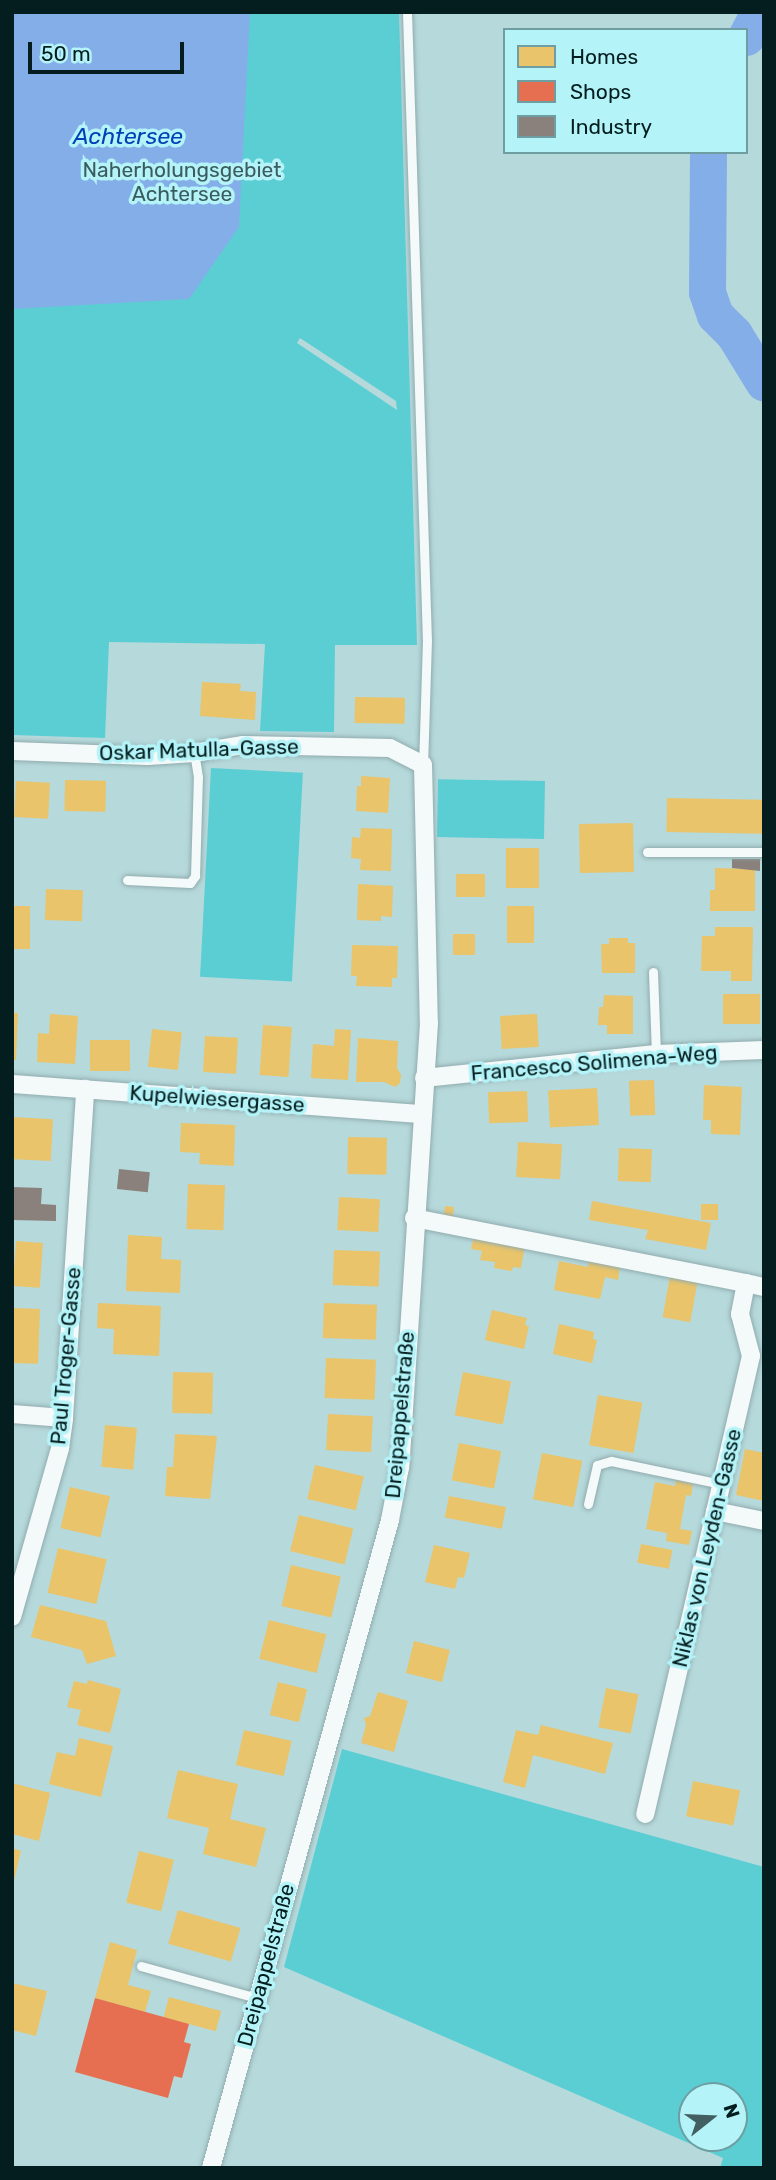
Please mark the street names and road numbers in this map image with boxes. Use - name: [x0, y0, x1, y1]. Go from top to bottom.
- street label: Oskar Matulla-Gasse: [98, 734, 300, 766]
- street label: Francesco Solimena-Weg: [470, 1040, 718, 1086]
- street label: Kupelwiesergasse: [129, 1080, 305, 1118]
- street label: Paul Troger-Gasse: [46, 1266, 86, 1446]
- street label: Dreipappelstraße: [380, 1330, 420, 1500]
- street label: Niklas von Leyden-Gasse: [667, 1426, 747, 1670]
- street label: Dreipappelstraße: [232, 1881, 300, 2049]

